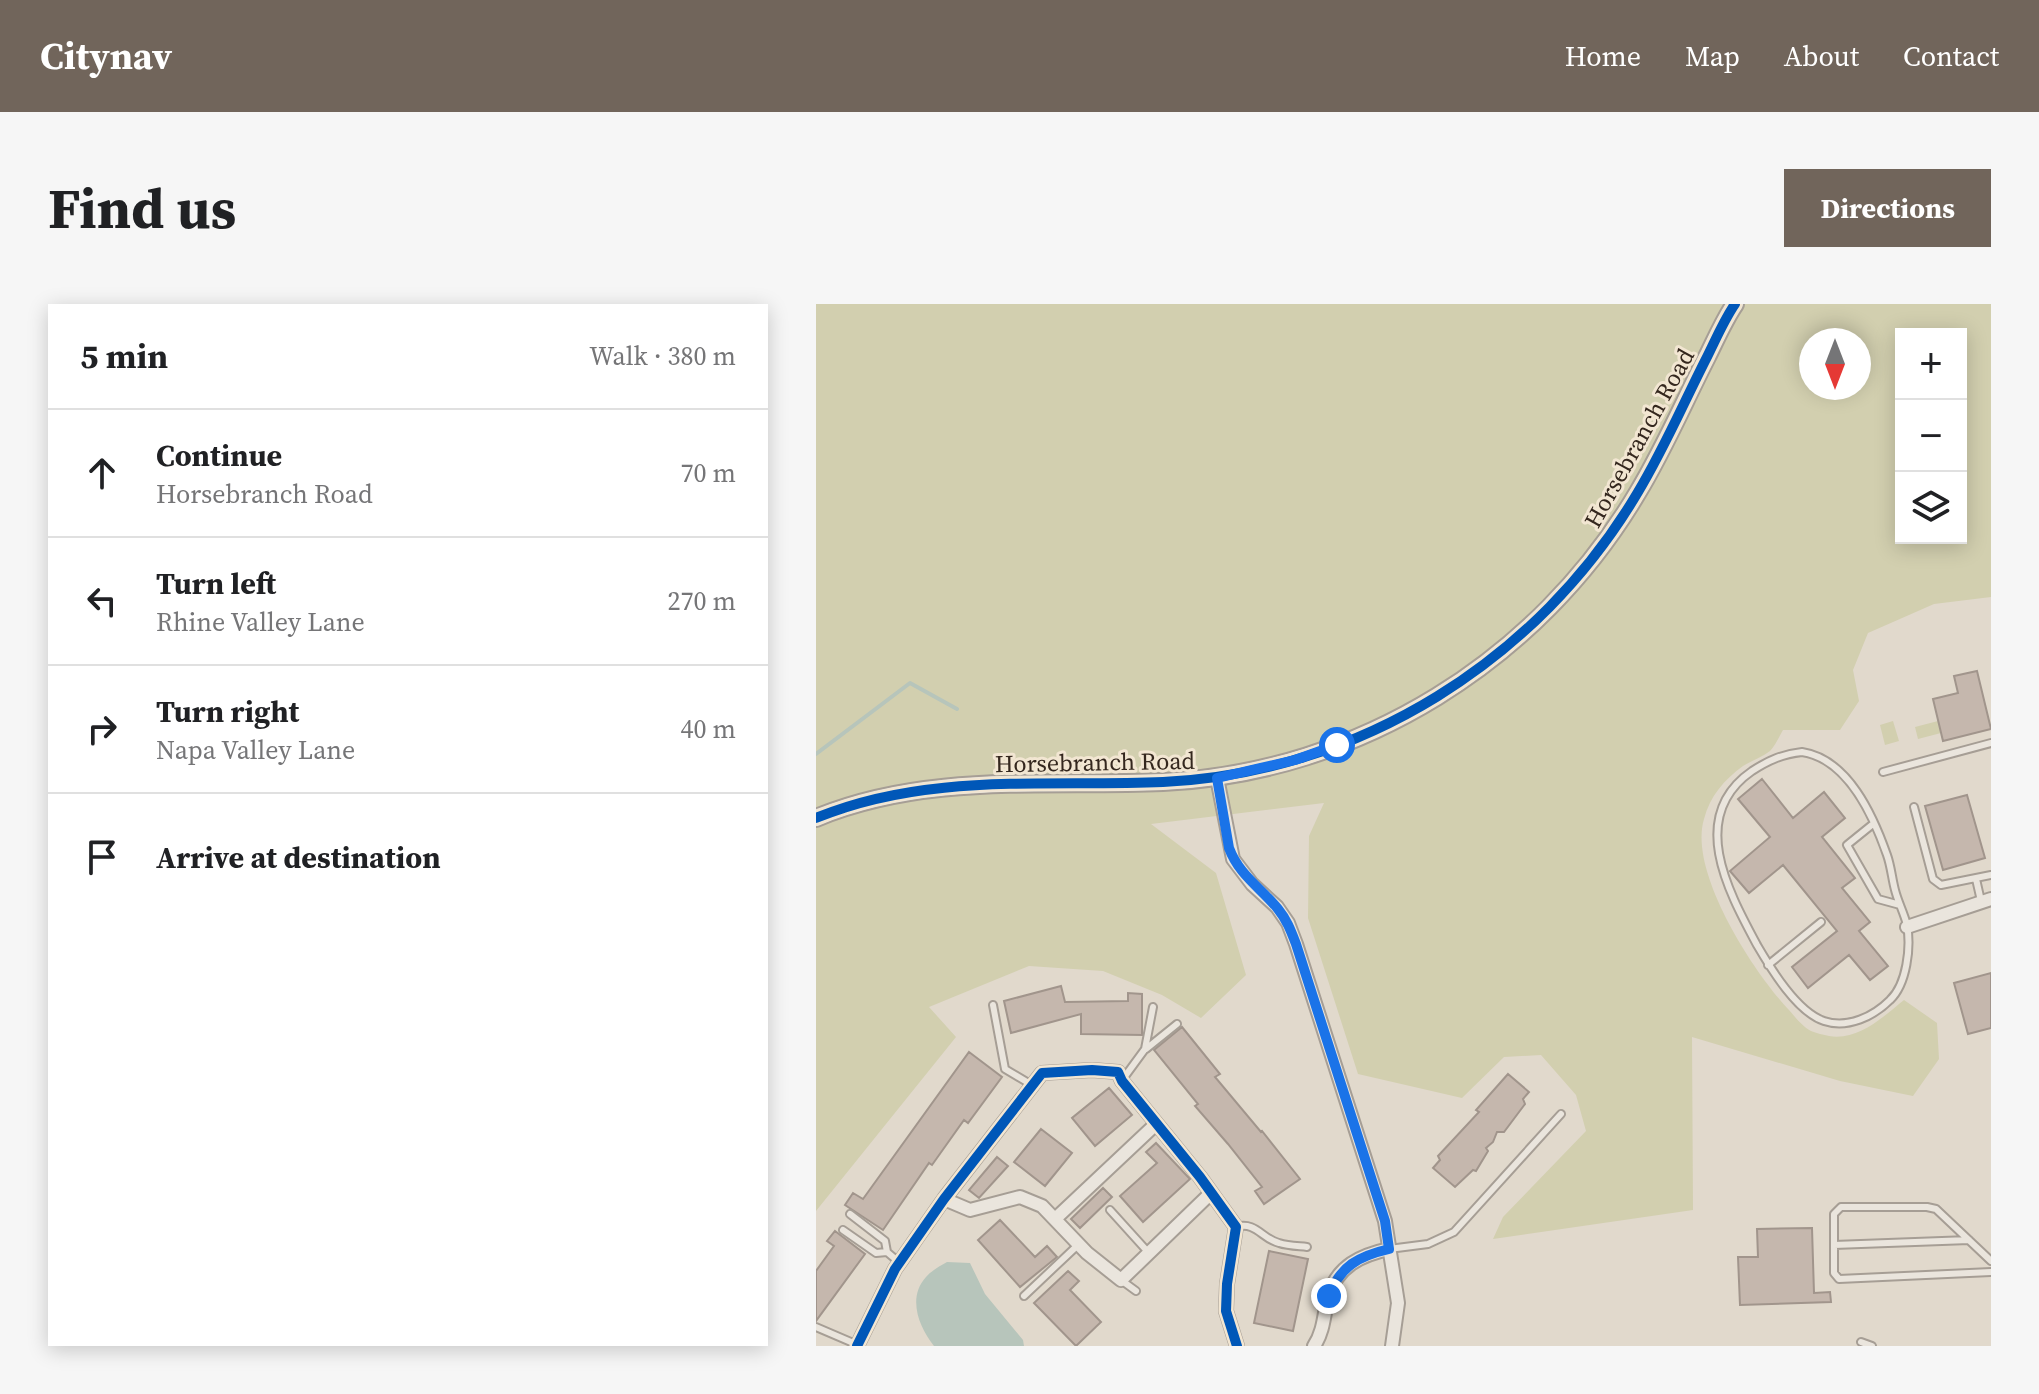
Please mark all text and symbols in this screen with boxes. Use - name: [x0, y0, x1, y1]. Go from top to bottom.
- text: Citynav: [40, 30, 172, 82]
- text: Home: [1565, 37, 1641, 75]
- text: Map: [1685, 37, 1740, 75]
- text: About: [1784, 37, 1859, 75]
- text: Contact: [1903, 37, 1999, 75]
- button: Directions: [1784, 169, 1991, 247]
- text: Find us: [48, 170, 236, 247]
- north arrow: [1799, 328, 1871, 400]
- map controls: [1895, 328, 1967, 544]
- button: +: [1895, 328, 1967, 400]
- text: 5 min: [80, 333, 168, 379]
- text: Walk · 380 m: [589, 338, 736, 374]
- street label: Horsebranch Road: [1576, 342, 1702, 534]
- button: −: [1895, 400, 1967, 472]
- text: Continue: [156, 435, 282, 476]
- icon: ahead: [80, 451, 124, 495]
- text: 70 m: [681, 455, 736, 491]
- button: layers: [1895, 472, 1967, 544]
- text: Horsebranch Road: [156, 476, 373, 512]
- text: Turn left: [156, 563, 276, 604]
- icon: left: [80, 579, 124, 623]
- text: 270 m: [668, 583, 736, 619]
- text: Rhine Valley Lane: [156, 604, 365, 640]
- text: Turn right: [156, 691, 299, 732]
- icon: right: [80, 707, 124, 751]
- text: 40 m: [681, 711, 736, 747]
- route start: [1319, 727, 1355, 763]
- text: Napa Valley Lane: [156, 732, 355, 768]
- street label: Horsebranch Road: [995, 744, 1196, 780]
- icon: arrive: [80, 835, 124, 879]
- text: Arrive at destination: [156, 837, 441, 878]
- route end: [1311, 1278, 1347, 1314]

